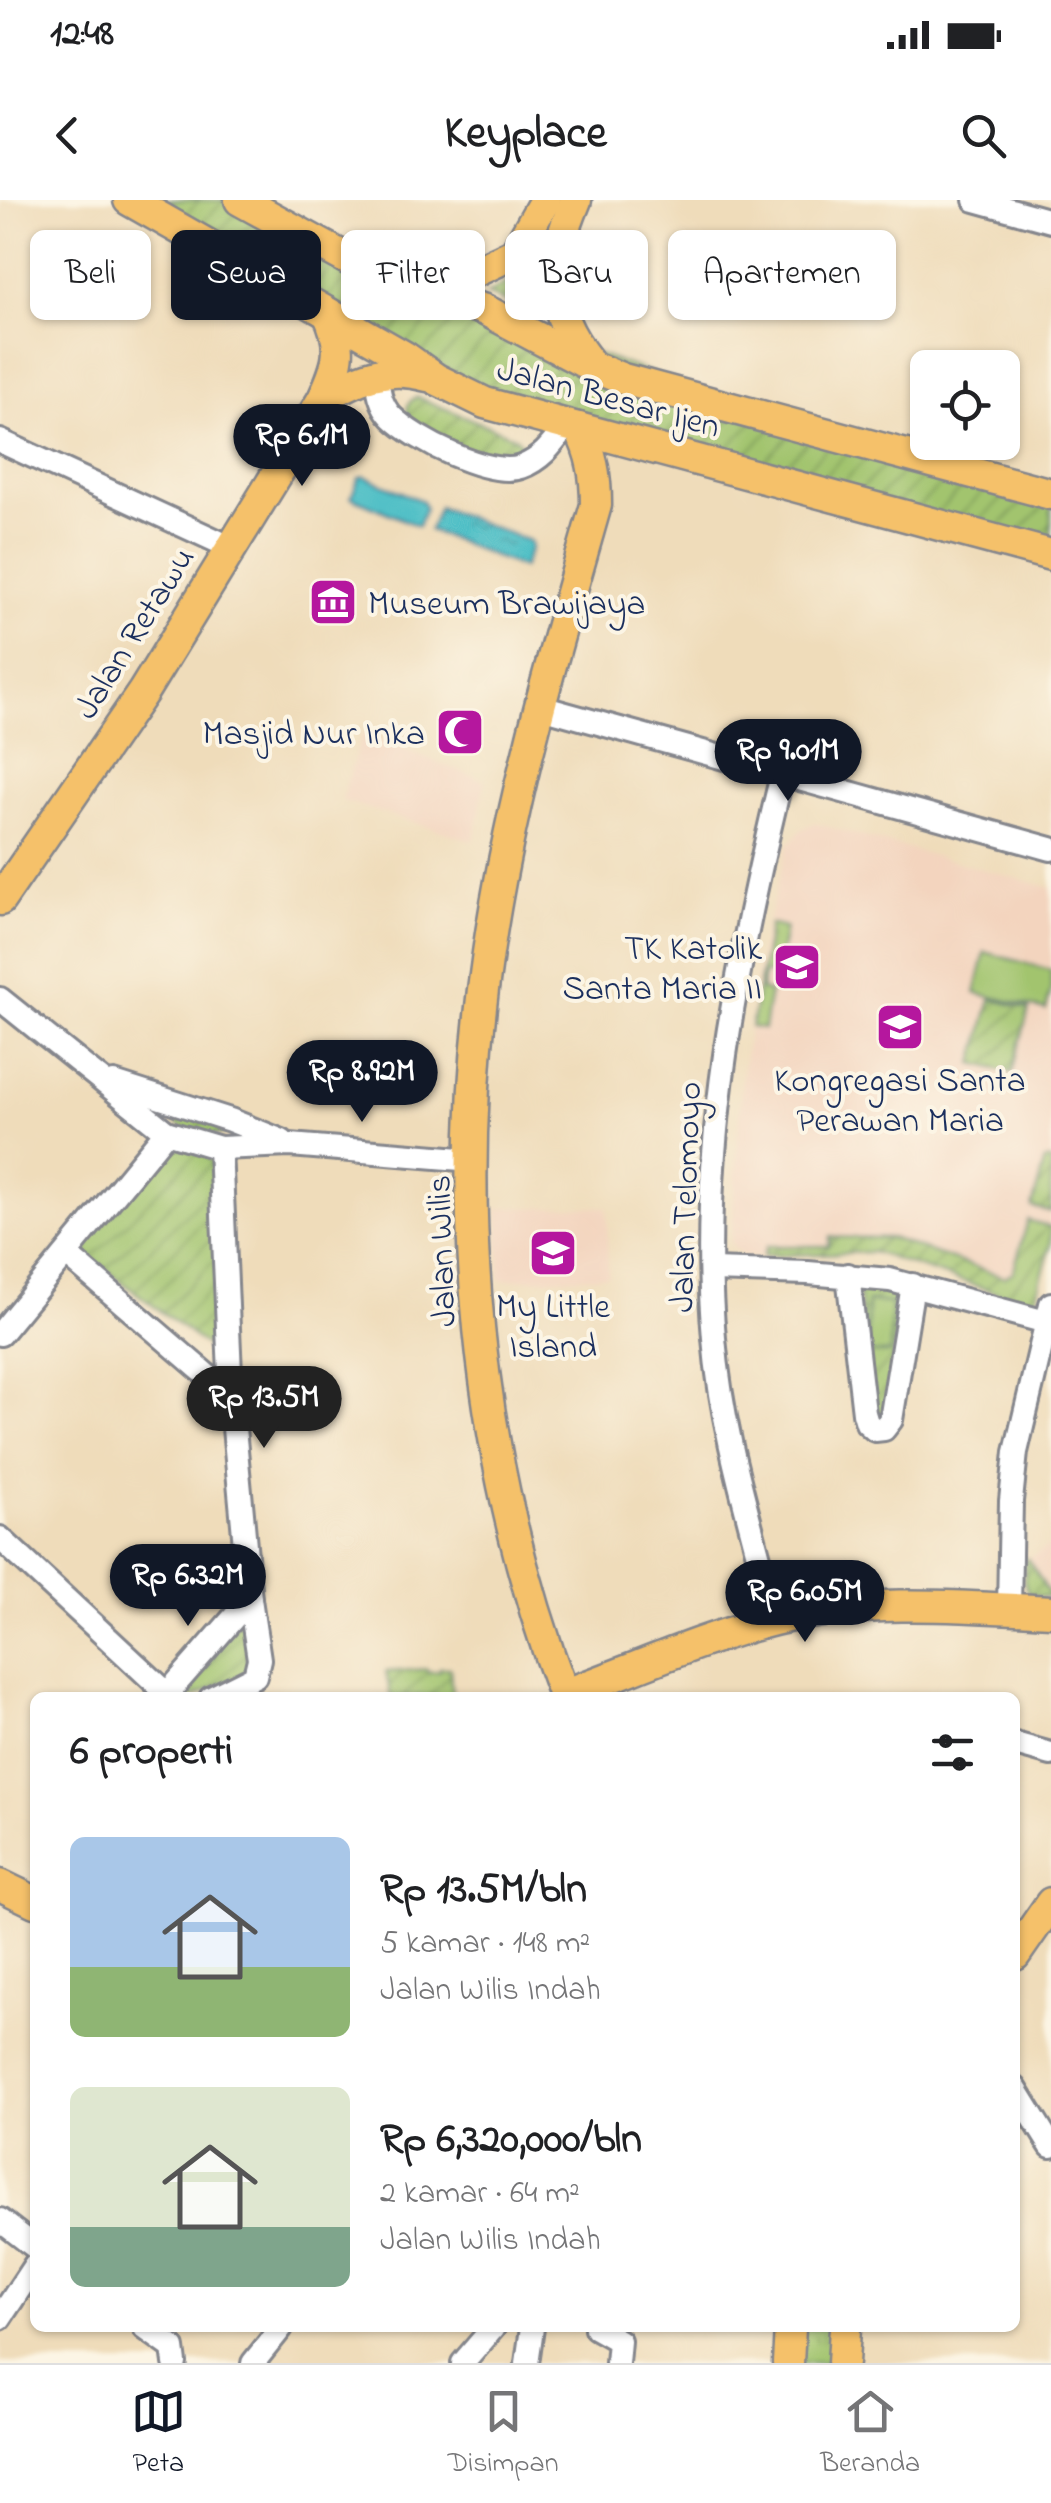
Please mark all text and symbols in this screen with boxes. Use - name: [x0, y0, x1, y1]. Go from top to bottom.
- text: 12:48: [50, 7, 114, 63]
- text: Keyplace: [444, 102, 607, 168]
- icon: back: [40, 108, 95, 163]
- icon: search: [956, 108, 1011, 163]
- chip: Beli: [30, 230, 151, 320]
- chip: Sewa: [171, 230, 321, 320]
- chip: Filter: [341, 230, 485, 320]
- chip: Baru: [505, 230, 648, 320]
- chip: Apartemen: [668, 230, 896, 320]
- street label: Jalan Besar Ijen: [491, 345, 725, 454]
- map controls: [910, 350, 1020, 460]
- button: locate: [910, 350, 1020, 460]
- pin: Rp 6.1M: [210, 404, 394, 489]
- text: Rp 6.1M: [255, 413, 349, 460]
- street label: Jalan Retawu: [63, 538, 209, 730]
- museum icon: Museum Brawijaya: [307, 576, 359, 628]
- place label: Museum Brawijaya: [368, 580, 645, 631]
- mosque icon: Masjid Nur Inka: [434, 706, 486, 758]
- place label: Masjid Nur Inka: [202, 710, 425, 761]
- pin: Rp 9.01M: [685, 719, 891, 804]
- text: Rp 9.01M: [737, 728, 839, 775]
- place label: TK Katolik Santa Maria II: [563, 925, 763, 1016]
- school or university icon: TK Katolik Santa Maria II: [771, 941, 823, 993]
- school or university icon: Kongregasi Santa Perawan Maria: [874, 1001, 926, 1053]
- pin: Rp 8.92M: [259, 1040, 465, 1125]
- text: Rp 8.92M: [309, 1049, 415, 1096]
- place label: Kongregasi Santa Perawan Maria: [774, 1057, 1026, 1148]
- street label: Jalan Telomoyo: [658, 1081, 717, 1313]
- street label: Jalan Wilis: [415, 1174, 472, 1328]
- school or university icon: My Little Island: [527, 1227, 579, 1279]
- place label: My Little Island: [496, 1283, 610, 1374]
- pin: Rp 13.5M: [161, 1366, 367, 1451]
- text: Rp 13.5M: [209, 1375, 319, 1422]
- pin: Rp 6.32M: [85, 1544, 291, 1629]
- text: Rp 6.32M: [132, 1553, 244, 1600]
- pin: Rp 6.05M: [702, 1560, 908, 1645]
- text: Rp 6.05M: [747, 1569, 863, 1616]
- text: 6 properti: [70, 1722, 233, 1783]
- icon: filters: [925, 1725, 980, 1780]
- text: Rp 13.5M/bln: [380, 1860, 587, 1921]
- icon: home: [150, 1877, 270, 1997]
- text: 5 kamar · 148 m²: [380, 1921, 590, 1968]
- text: Jalan Wilis Indah: [380, 1968, 601, 2015]
- text: Rp 6,320,000/bln: [380, 2110, 642, 2171]
- icon: home: [150, 2127, 270, 2247]
- text: 2 kamar · 64 m²: [380, 2171, 580, 2218]
- text: Jalan Wilis Indah: [380, 2218, 601, 2265]
- tab: Peta: [131, 2384, 186, 2485]
- tab: Disimpan: [448, 2384, 558, 2485]
- tab: Beranda: [820, 2384, 920, 2485]

